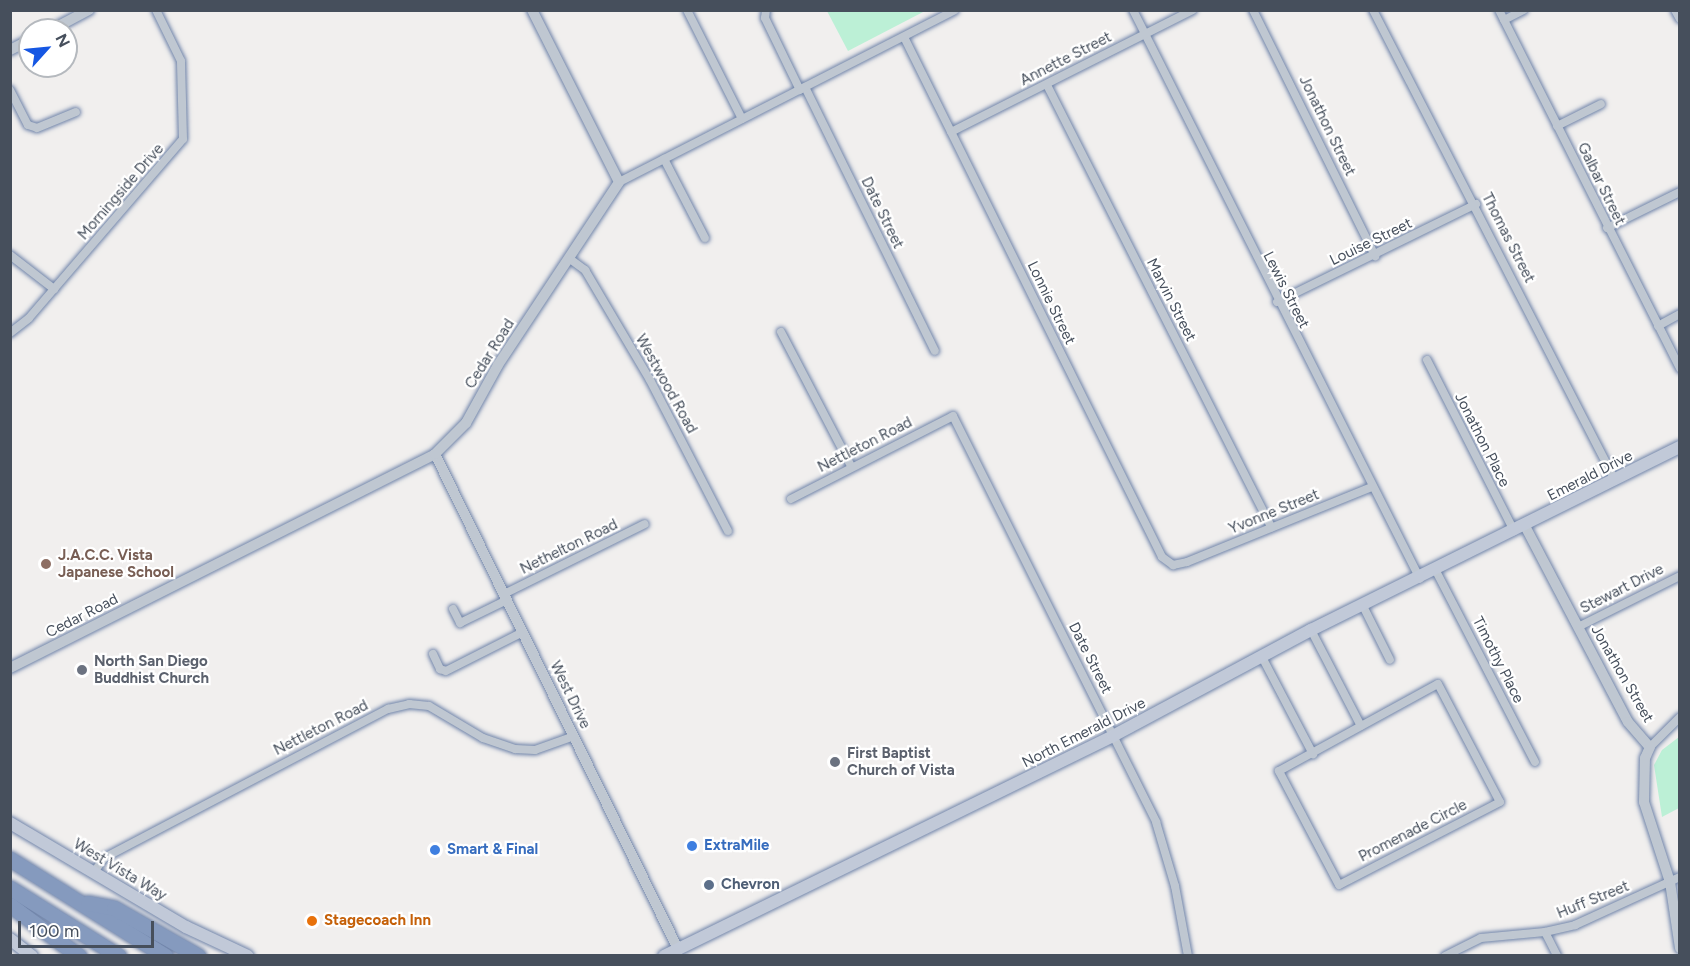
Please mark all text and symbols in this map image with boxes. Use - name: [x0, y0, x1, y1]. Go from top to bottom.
- north arrow: [18, 18, 78, 78]
- street label: Annette Street: [1017, 28, 1115, 90]
- text: N: [51, 31, 74, 50]
- street label: Jonathon Street: [1295, 73, 1359, 179]
- street label: Morningside Drive: [74, 140, 168, 244]
- street label: Galbar Street: [1573, 140, 1629, 228]
- street label: Date Street: [857, 174, 907, 252]
- street label: Thomas Street: [1478, 190, 1538, 286]
- street label: Louise Street: [1327, 214, 1415, 270]
- street label: Lewis Street: [1259, 249, 1313, 331]
- street label: Marvin Street: [1142, 255, 1200, 345]
- street label: Lonnie Street: [1023, 258, 1079, 348]
- street label: Cedar Road: [462, 316, 518, 392]
- street label: Westwood Road: [631, 331, 701, 437]
- street label: Jonathon Place: [1451, 390, 1513, 490]
- street label: Nettleton Road: [815, 413, 915, 477]
- street label: Emerald Drive: [1544, 447, 1636, 505]
- street label: Yvonne Street: [1226, 486, 1322, 538]
- street label: Nethelton Road: [517, 516, 621, 578]
- place label: J.A.C.C. Vista Japanese School: [58, 546, 174, 581]
- marker: J.A.C.C. Vista Japanese School: [39, 557, 53, 571]
- street label: Stewart Drive: [1577, 560, 1667, 618]
- street label: Cedar Road: [43, 590, 121, 642]
- street label: Timothy Place: [1468, 614, 1528, 706]
- street label: Date Street: [1064, 619, 1116, 697]
- street label: Jonathon Street: [1587, 622, 1657, 726]
- place label: North San Diego Buddhist Church: [94, 652, 209, 687]
- street label: West Drive: [546, 658, 594, 732]
- marker: North San Diego Buddhist Church: [75, 663, 89, 677]
- street label: North Emerald Drive: [1019, 694, 1149, 772]
- street label: Nettleton Road: [271, 696, 371, 760]
- place label: First Baptist Church of Vista: [847, 744, 955, 779]
- marker: First Baptist Church of Vista: [828, 755, 842, 769]
- street label: Promenade Circle: [1356, 796, 1470, 866]
- street label: West Vista Way: [70, 835, 170, 905]
- place label: ExtraMile: [704, 837, 769, 855]
- marker: ExtraMile: [685, 839, 699, 853]
- place label: Smart & Final: [447, 841, 538, 859]
- marker: Smart & Final: [428, 843, 442, 857]
- place label: Chevron: [721, 876, 780, 894]
- street label: Huff Street: [1554, 877, 1632, 923]
- marker: Chevron: [702, 878, 716, 892]
- scale bar: [21, 909, 158, 947]
- place label: Stagecoach Inn: [324, 912, 431, 930]
- marker: Stagecoach Inn: [305, 914, 319, 928]
- text: 100 m: [29, 920, 79, 942]

